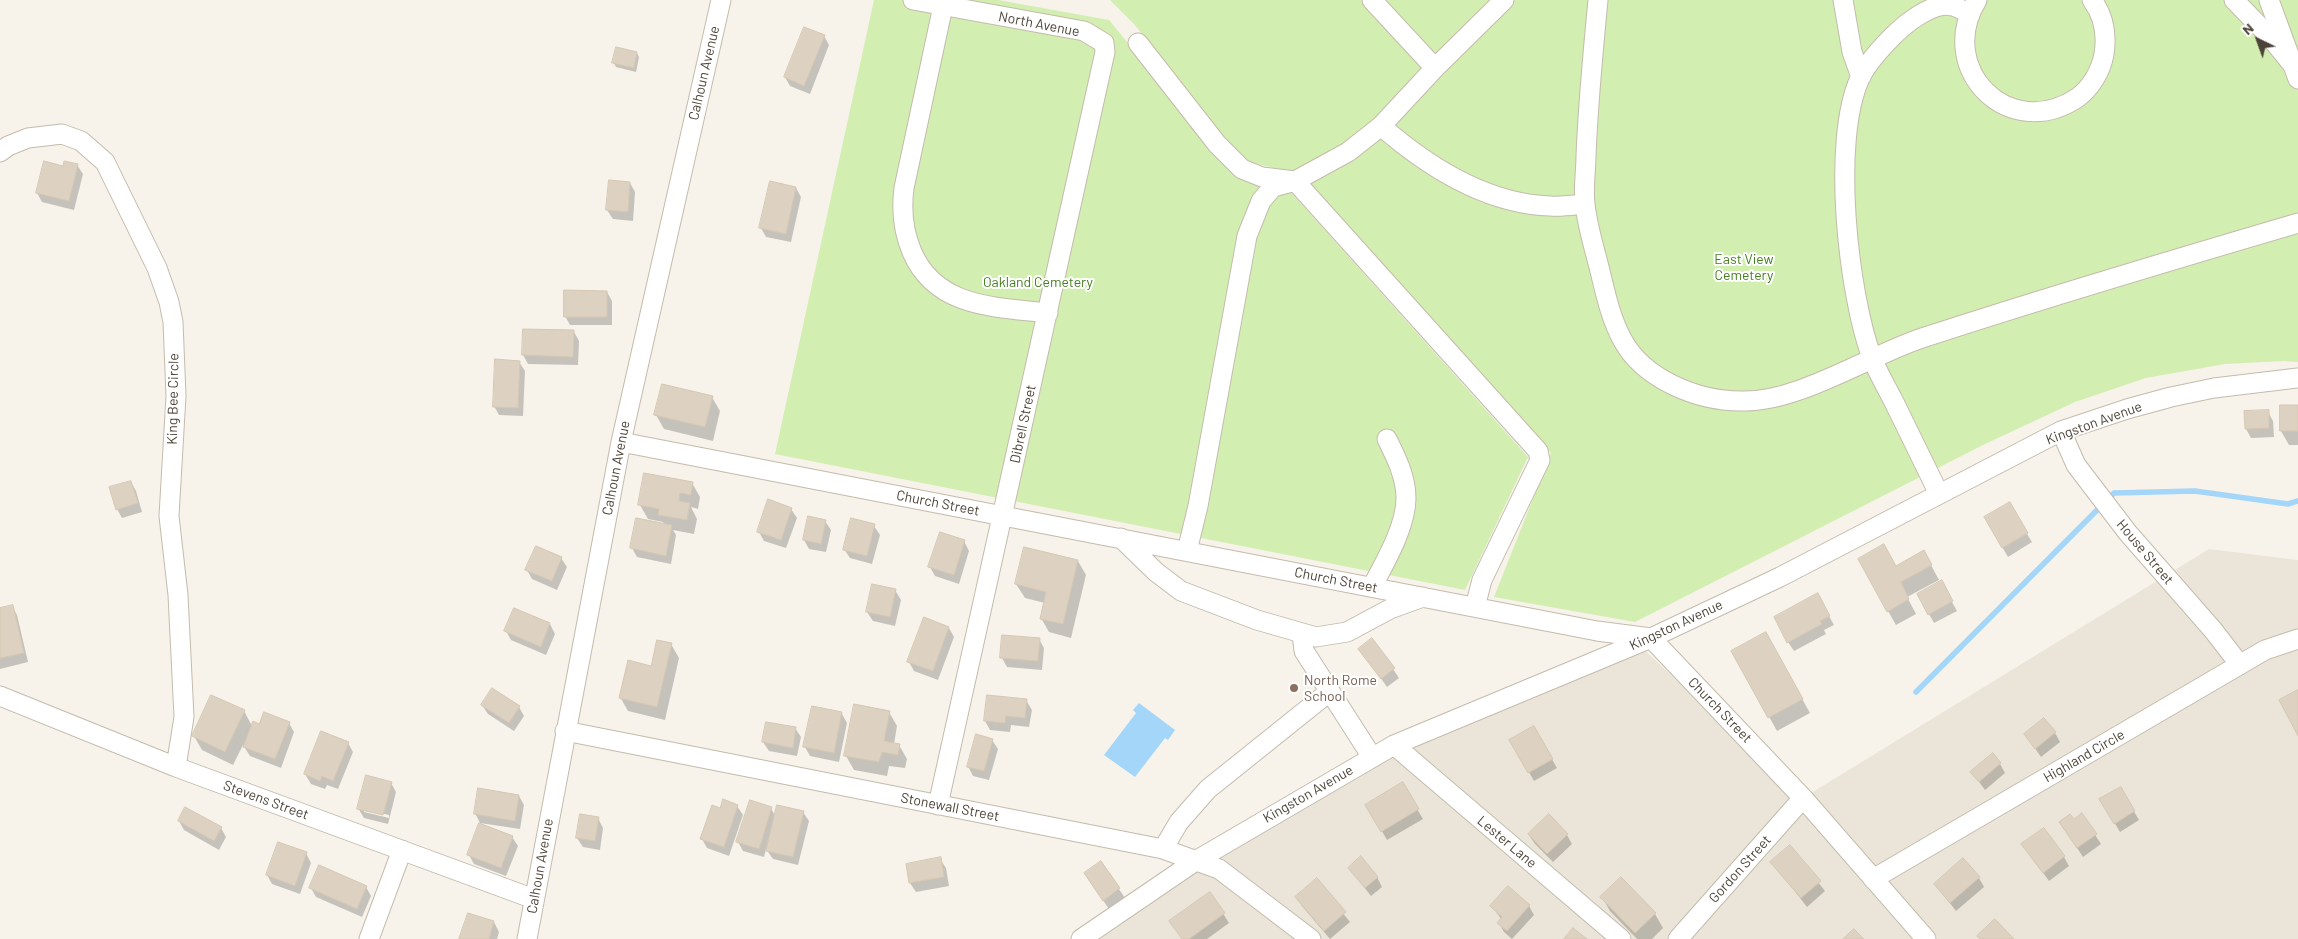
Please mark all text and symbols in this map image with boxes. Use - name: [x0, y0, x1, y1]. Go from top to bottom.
- street label: North Avenue: [997, 8, 1081, 40]
- north arrow: [2233, 15, 2283, 65]
- text: N: [2238, 19, 2257, 38]
- street label: Calhoun Avenue: [685, 24, 723, 122]
- park label: East View Cemetery: [1714, 251, 1774, 284]
- park label: Oakland Cemetery: [983, 274, 1093, 290]
- street label: King Bee Circle: [164, 353, 182, 445]
- street label: Dibrell Street: [1006, 383, 1040, 465]
- street label: Kingston Avenue: [2044, 398, 2144, 448]
- street label: Calhoun Avenue: [599, 419, 633, 517]
- street label: Church Street: [895, 487, 981, 519]
- street label: House Street: [2113, 516, 2177, 588]
- street label: Church Street: [1293, 564, 1379, 596]
- street label: Kingston Avenue: [1627, 596, 1725, 654]
- place label: North Rome School: [1304, 672, 1377, 704]
- street label: Church Street: [1685, 674, 1755, 746]
- marker: North Rome School: [1288, 682, 1300, 694]
- street label: Highland Circle: [2040, 726, 2128, 786]
- street label: Kingston Avenue: [1260, 761, 1356, 827]
- street label: Stevens Street: [221, 777, 311, 823]
- street label: Stonewall Street: [899, 789, 1001, 825]
- street label: Lester Lane: [1474, 812, 1540, 872]
- street label: Calhoun Avenue: [523, 817, 557, 915]
- street label: Gordon Street: [1705, 832, 1775, 906]

